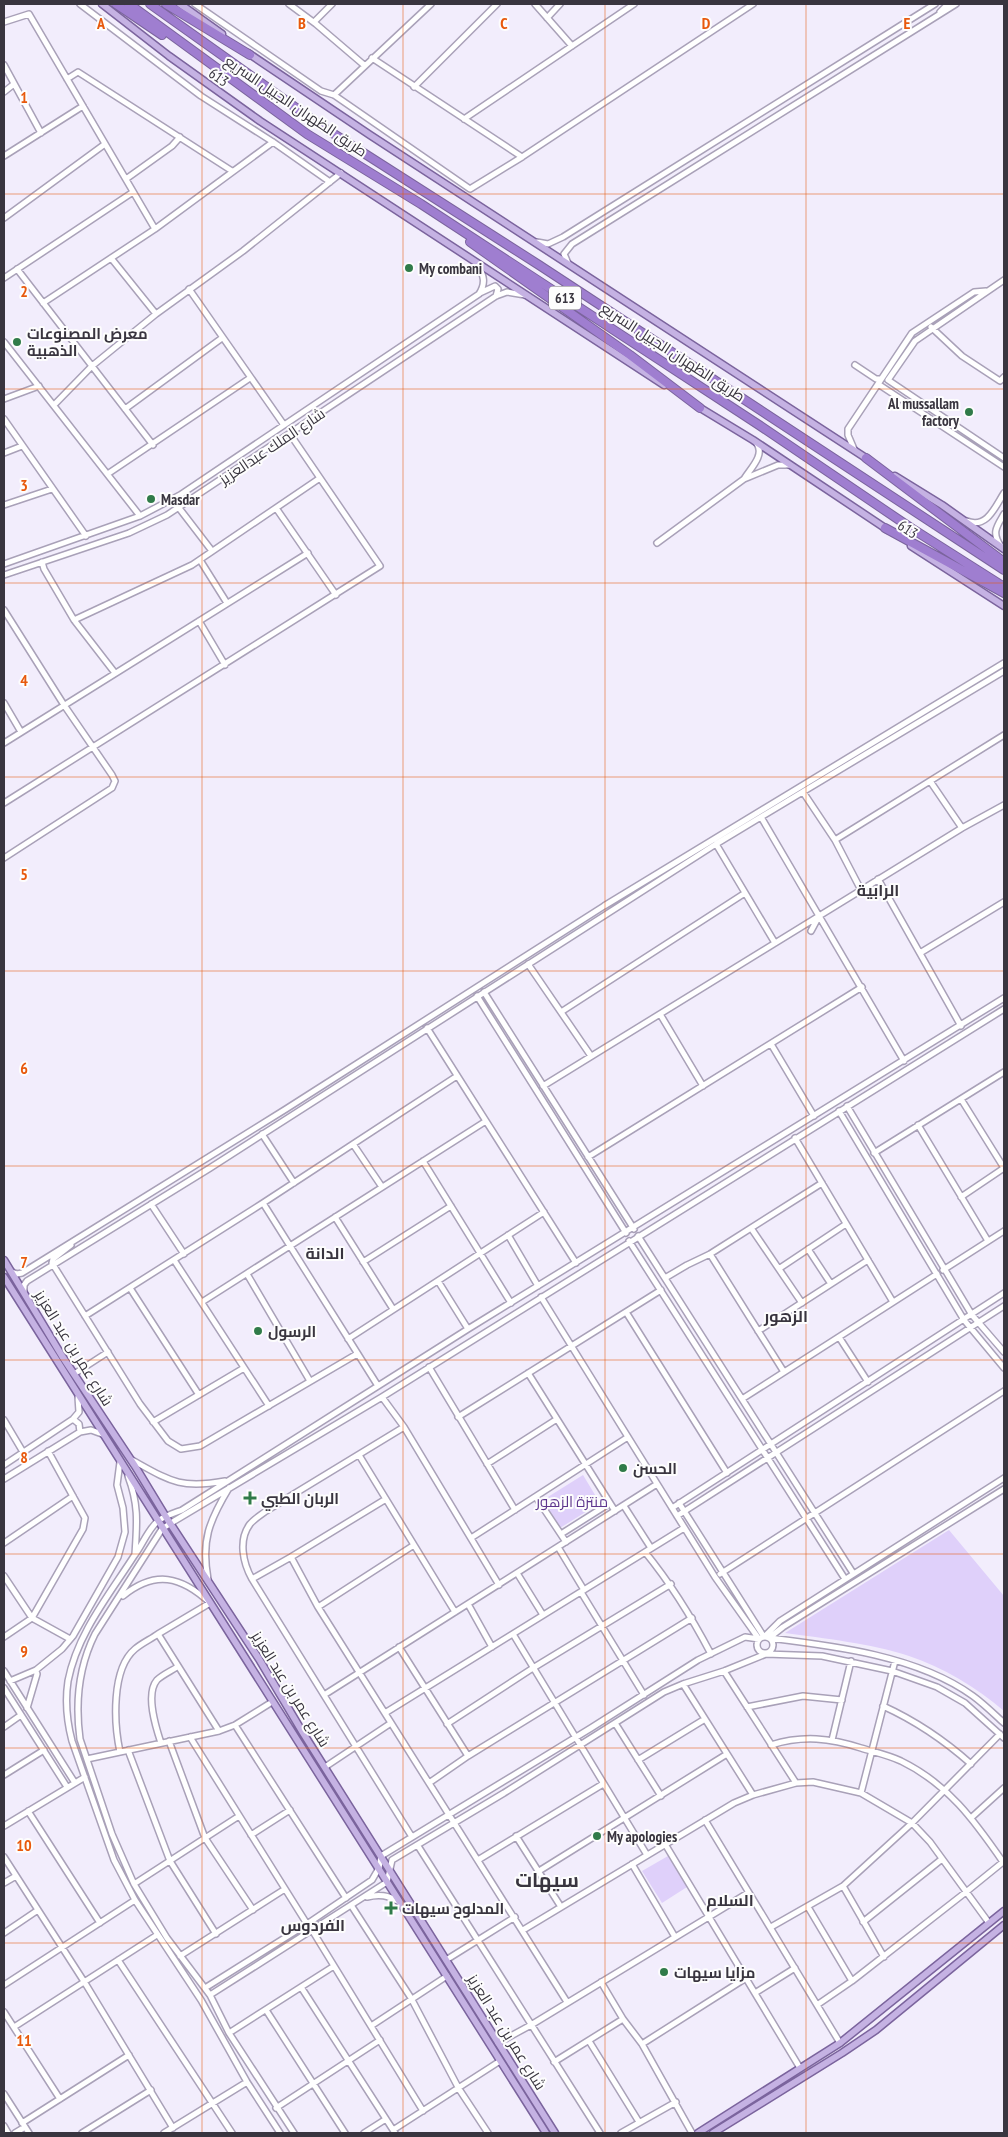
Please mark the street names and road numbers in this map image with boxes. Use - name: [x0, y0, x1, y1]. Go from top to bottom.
- street label: طريق الظهران الجبيل السريع: [220, 51, 371, 163]
- street label: 613: [205, 63, 233, 91]
- road number: 613: [549, 286, 581, 310]
- street label: طريق الظهران الجبيل السريع: [596, 298, 749, 407]
- street label: شارع الملك عبدالعزيز: [215, 404, 330, 491]
- street label: 613: [894, 515, 922, 543]
- street label: شارع عمر بن عبد العزيز: [28, 1286, 117, 1410]
- street label: شارع عمر بن عبد العزيز: [245, 1627, 334, 1751]
- street label: شارع عمر بن عبد العزيز: [461, 1970, 550, 2094]

